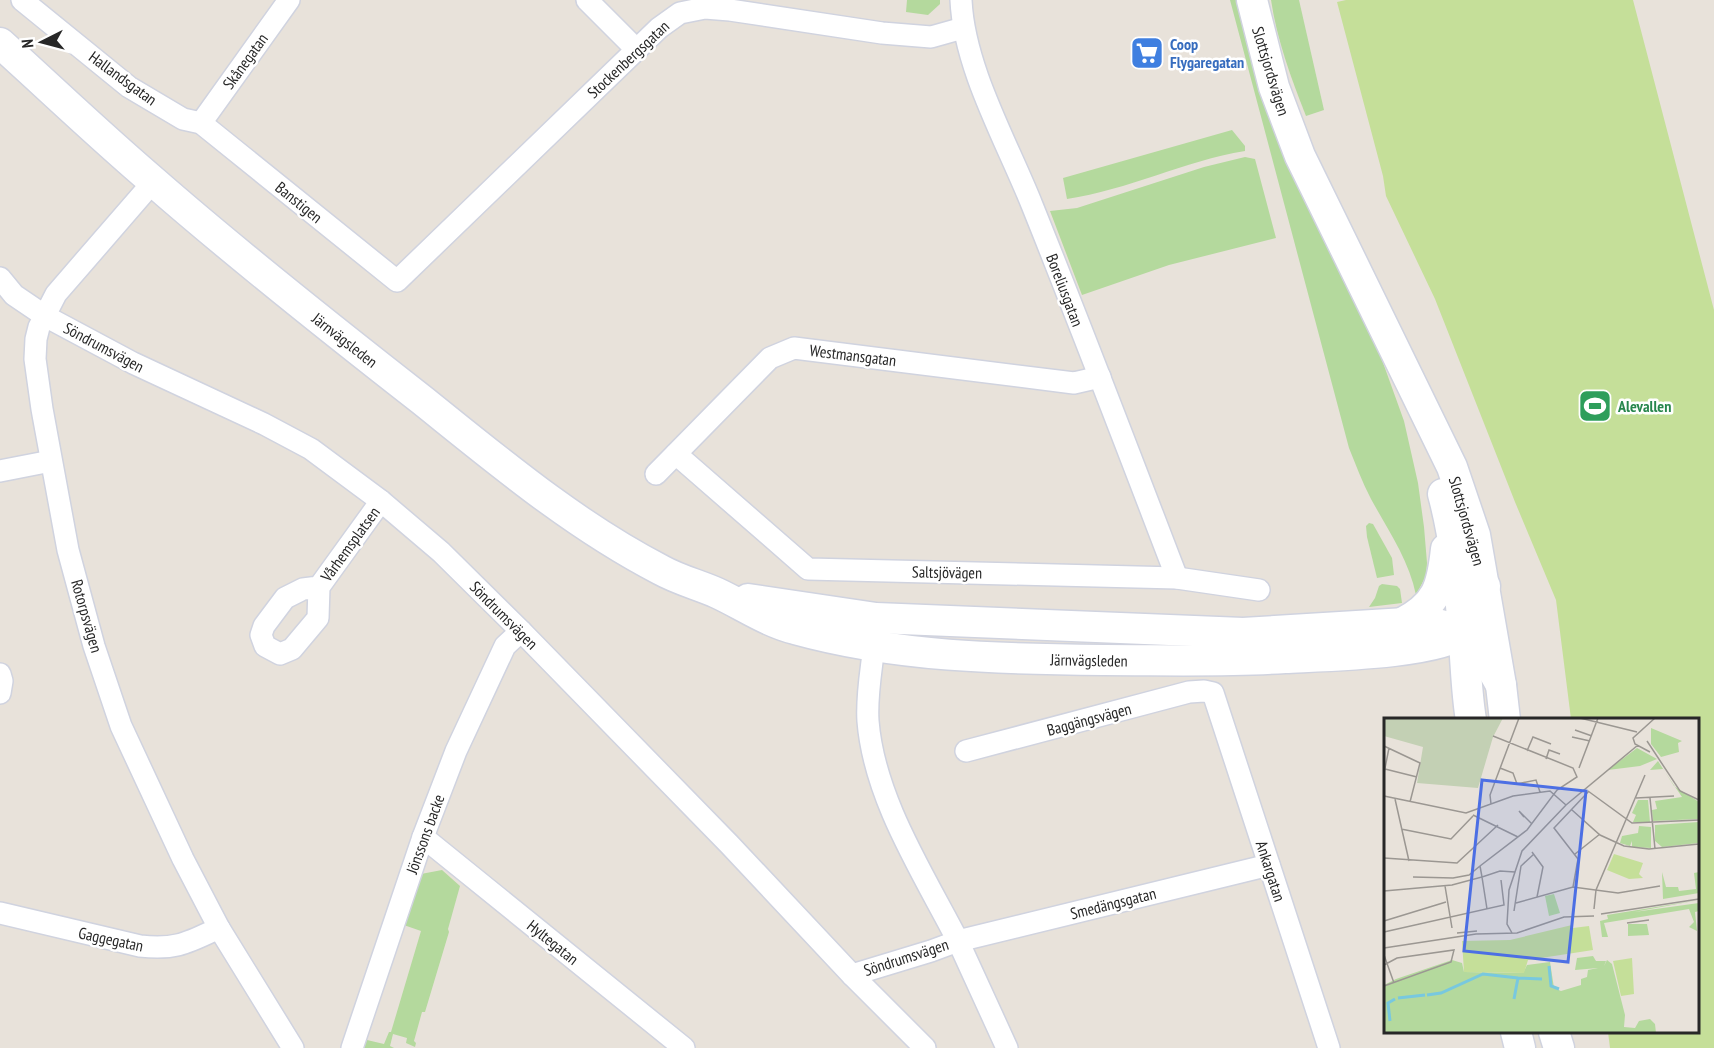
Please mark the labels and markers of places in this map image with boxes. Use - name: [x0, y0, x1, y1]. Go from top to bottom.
- place label: Coop Flygaregatan: [1170, 34, 1244, 72]
- supermarket icon: Coop Flygaregatan: [1129, 35, 1165, 71]
- sports icon: Alevallen: [1577, 388, 1613, 424]
- place label: Alevallen: [1617, 396, 1671, 416]

